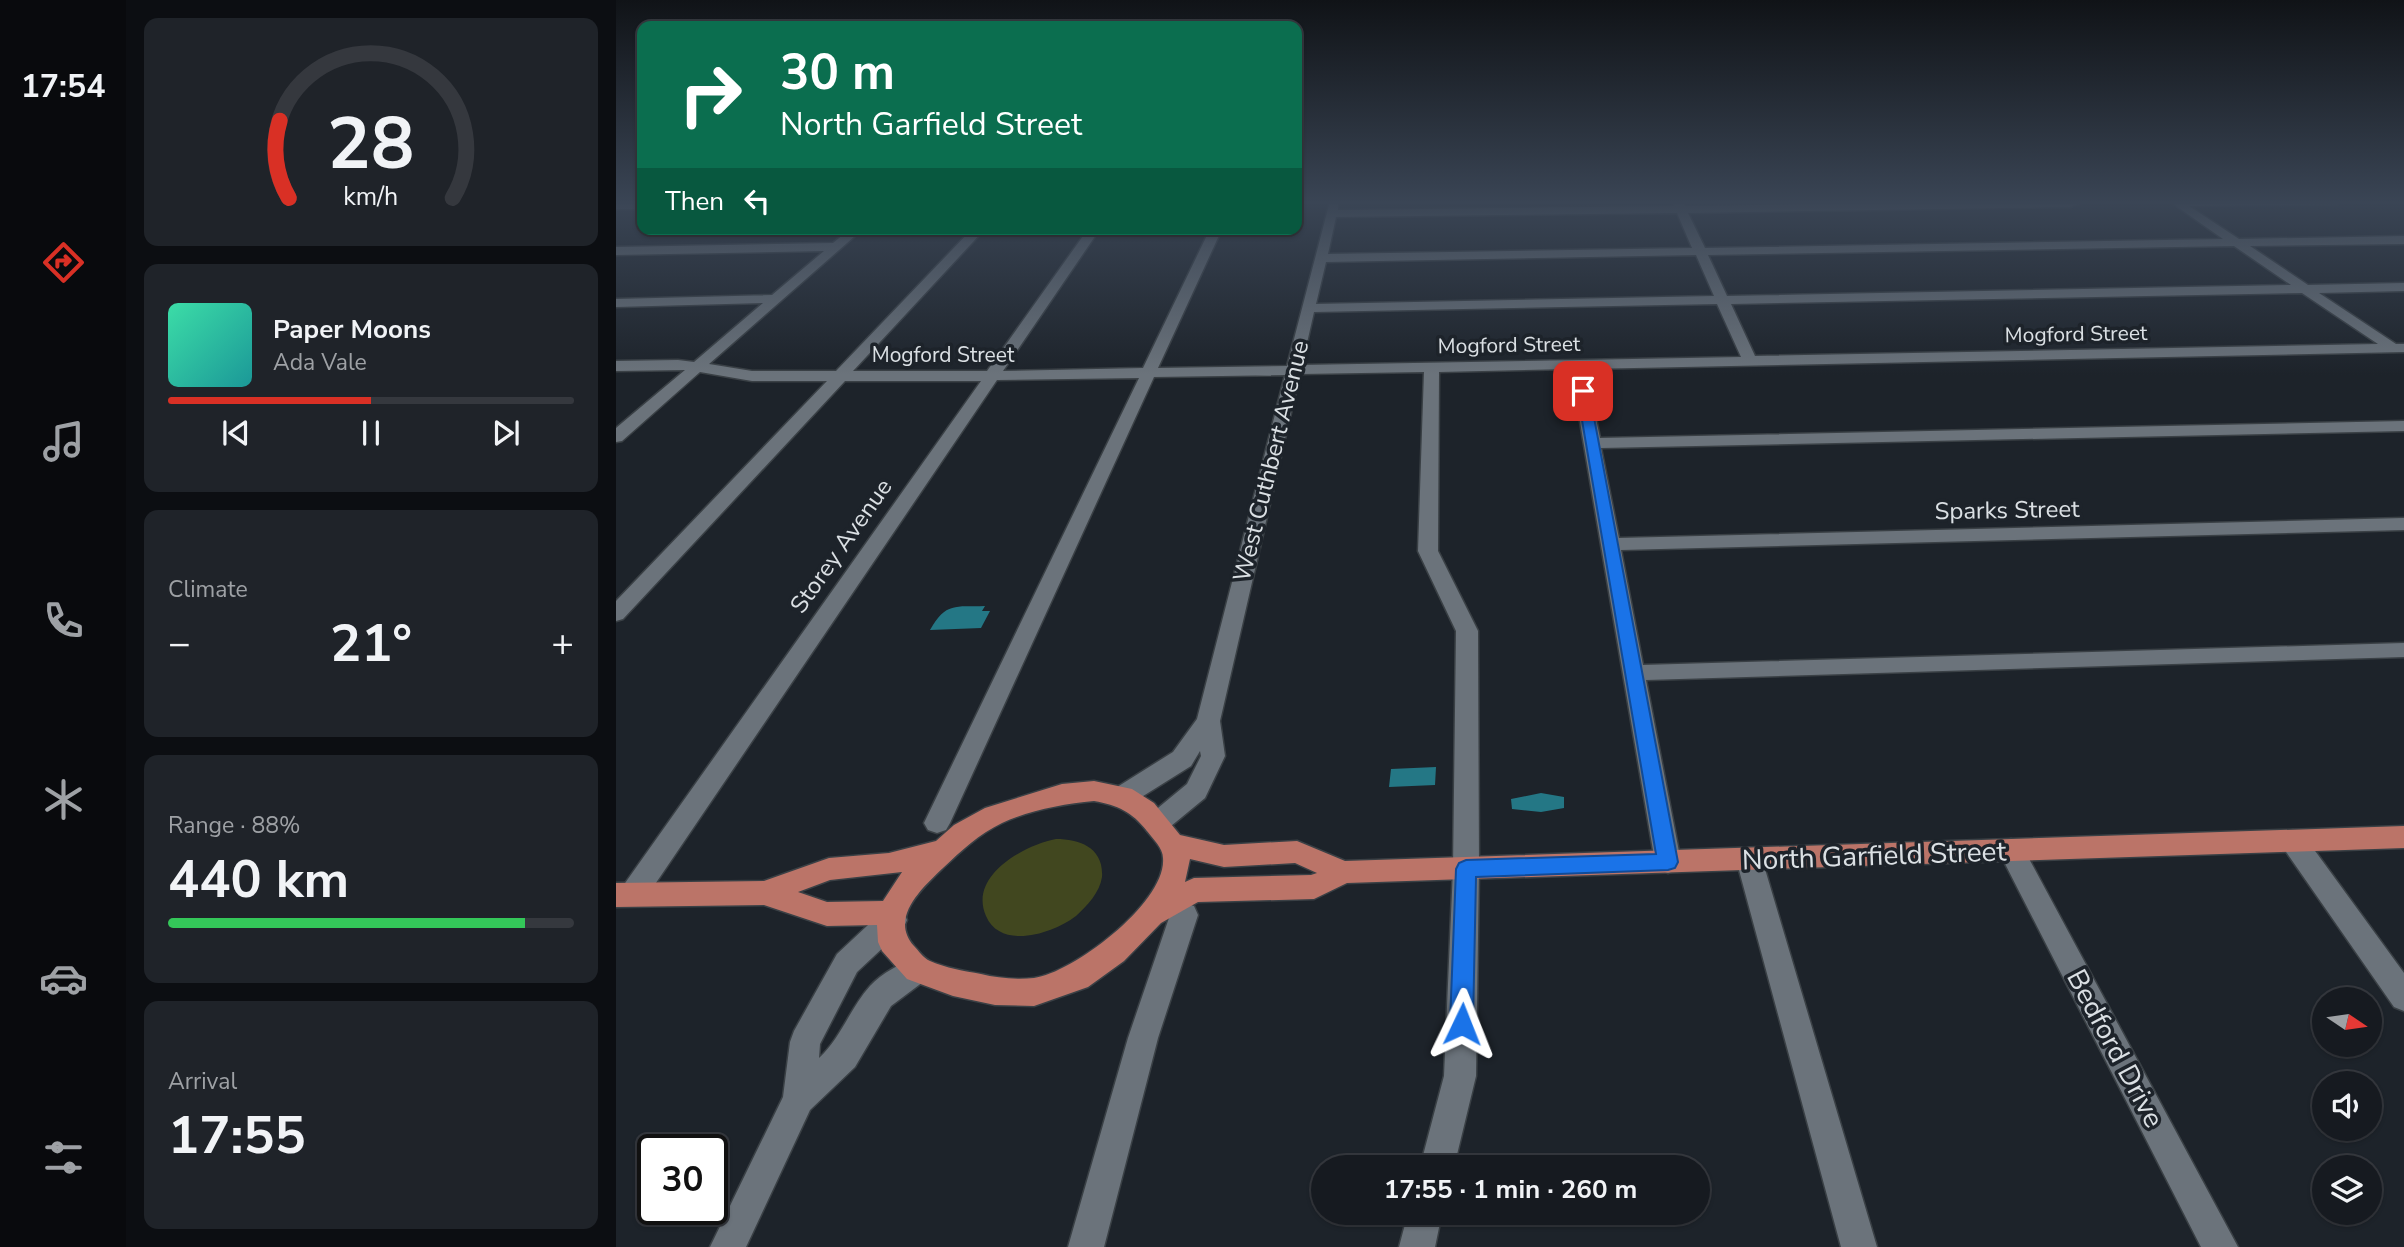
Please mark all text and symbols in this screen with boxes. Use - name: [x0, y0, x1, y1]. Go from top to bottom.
- text: 30 m: [780, 39, 895, 106]
- icon: right: [665, 49, 756, 140]
- text: 17:54: [21, 65, 105, 108]
- text: 28: [327, 94, 415, 194]
- text: North Garfield Street: [780, 103, 1082, 146]
- text: km/h: [343, 180, 399, 214]
- icon: left: [738, 182, 776, 220]
- text: Then: [665, 184, 724, 219]
- icon: directions: [39, 238, 88, 287]
- text: Paper Moons: [273, 312, 431, 347]
- street label: Mogford Street: [2004, 319, 2148, 349]
- street label: Mogford Street: [1437, 330, 1581, 360]
- street label: West Cuthbert Avenue: [1226, 337, 1316, 585]
- street label: Mogford Street: [872, 341, 1015, 369]
- text: Ada Vale: [273, 347, 367, 378]
- pin: [1553, 361, 1613, 421]
- icon: arrive: [1564, 372, 1602, 410]
- icon: previous: [217, 414, 255, 452]
- icon: pause: [352, 414, 390, 452]
- icon: next: [487, 414, 525, 452]
- icon: music: [39, 417, 88, 466]
- street label: Storey Avenue: [783, 472, 899, 620]
- street label: Sparks Street: [1934, 493, 2080, 527]
- text: Climate: [168, 574, 248, 605]
- icon: phone: [39, 596, 88, 645]
- text: 21°: [330, 608, 412, 679]
- text: −: [168, 618, 191, 669]
- text: +: [551, 618, 574, 669]
- icon: climate: [39, 775, 88, 824]
- text: Range · 88%: [168, 810, 300, 841]
- street label: North Garfield Street: [1741, 832, 2007, 880]
- text: 440 km: [168, 844, 349, 915]
- icon: car: [39, 954, 88, 1003]
- street label: Bedford Drive: [2057, 963, 2173, 1134]
- position arrow: [1425, 987, 1499, 1061]
- north arrow: [2312, 987, 2382, 1057]
- map controls: [2312, 987, 2382, 1225]
- text: Arrival: [168, 1066, 237, 1097]
- button: sound: [2312, 1071, 2382, 1141]
- text: 17:55: [168, 1100, 306, 1171]
- icon: filters: [39, 1133, 88, 1182]
- speed limit sign: 30: [637, 1134, 728, 1225]
- button: layers: [2312, 1155, 2382, 1225]
- text: 17:55 · 1 min · 260 m: [1384, 1172, 1637, 1207]

